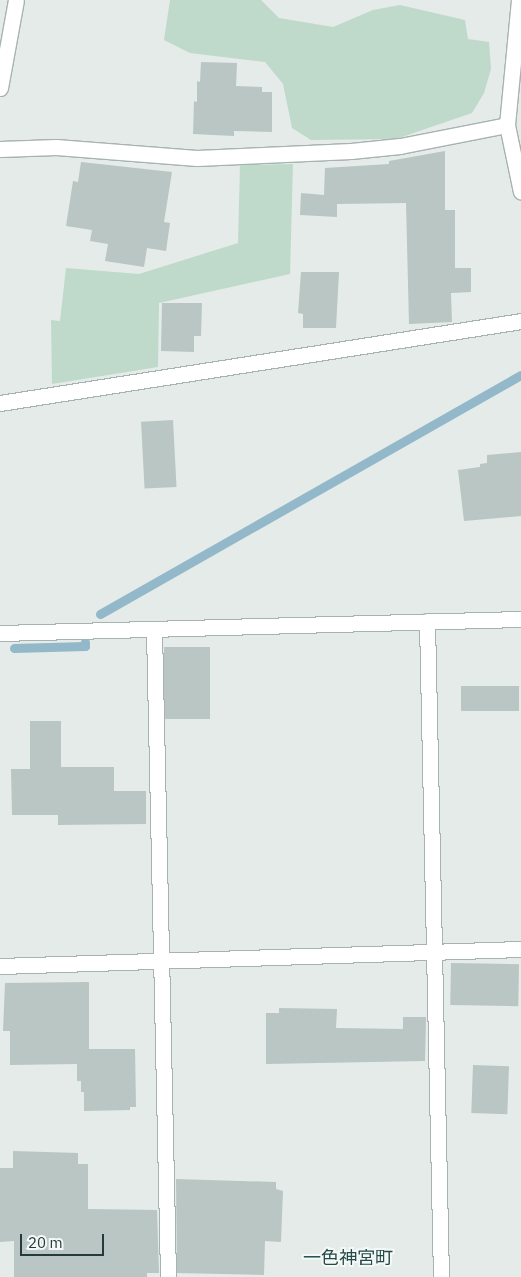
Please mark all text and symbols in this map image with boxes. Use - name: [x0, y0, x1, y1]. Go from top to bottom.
- scale bar: [22, 1224, 106, 1256]
- text: 20 m: [28, 1233, 63, 1252]
- district label: 一色神宮町: [303, 1247, 393, 1269]

